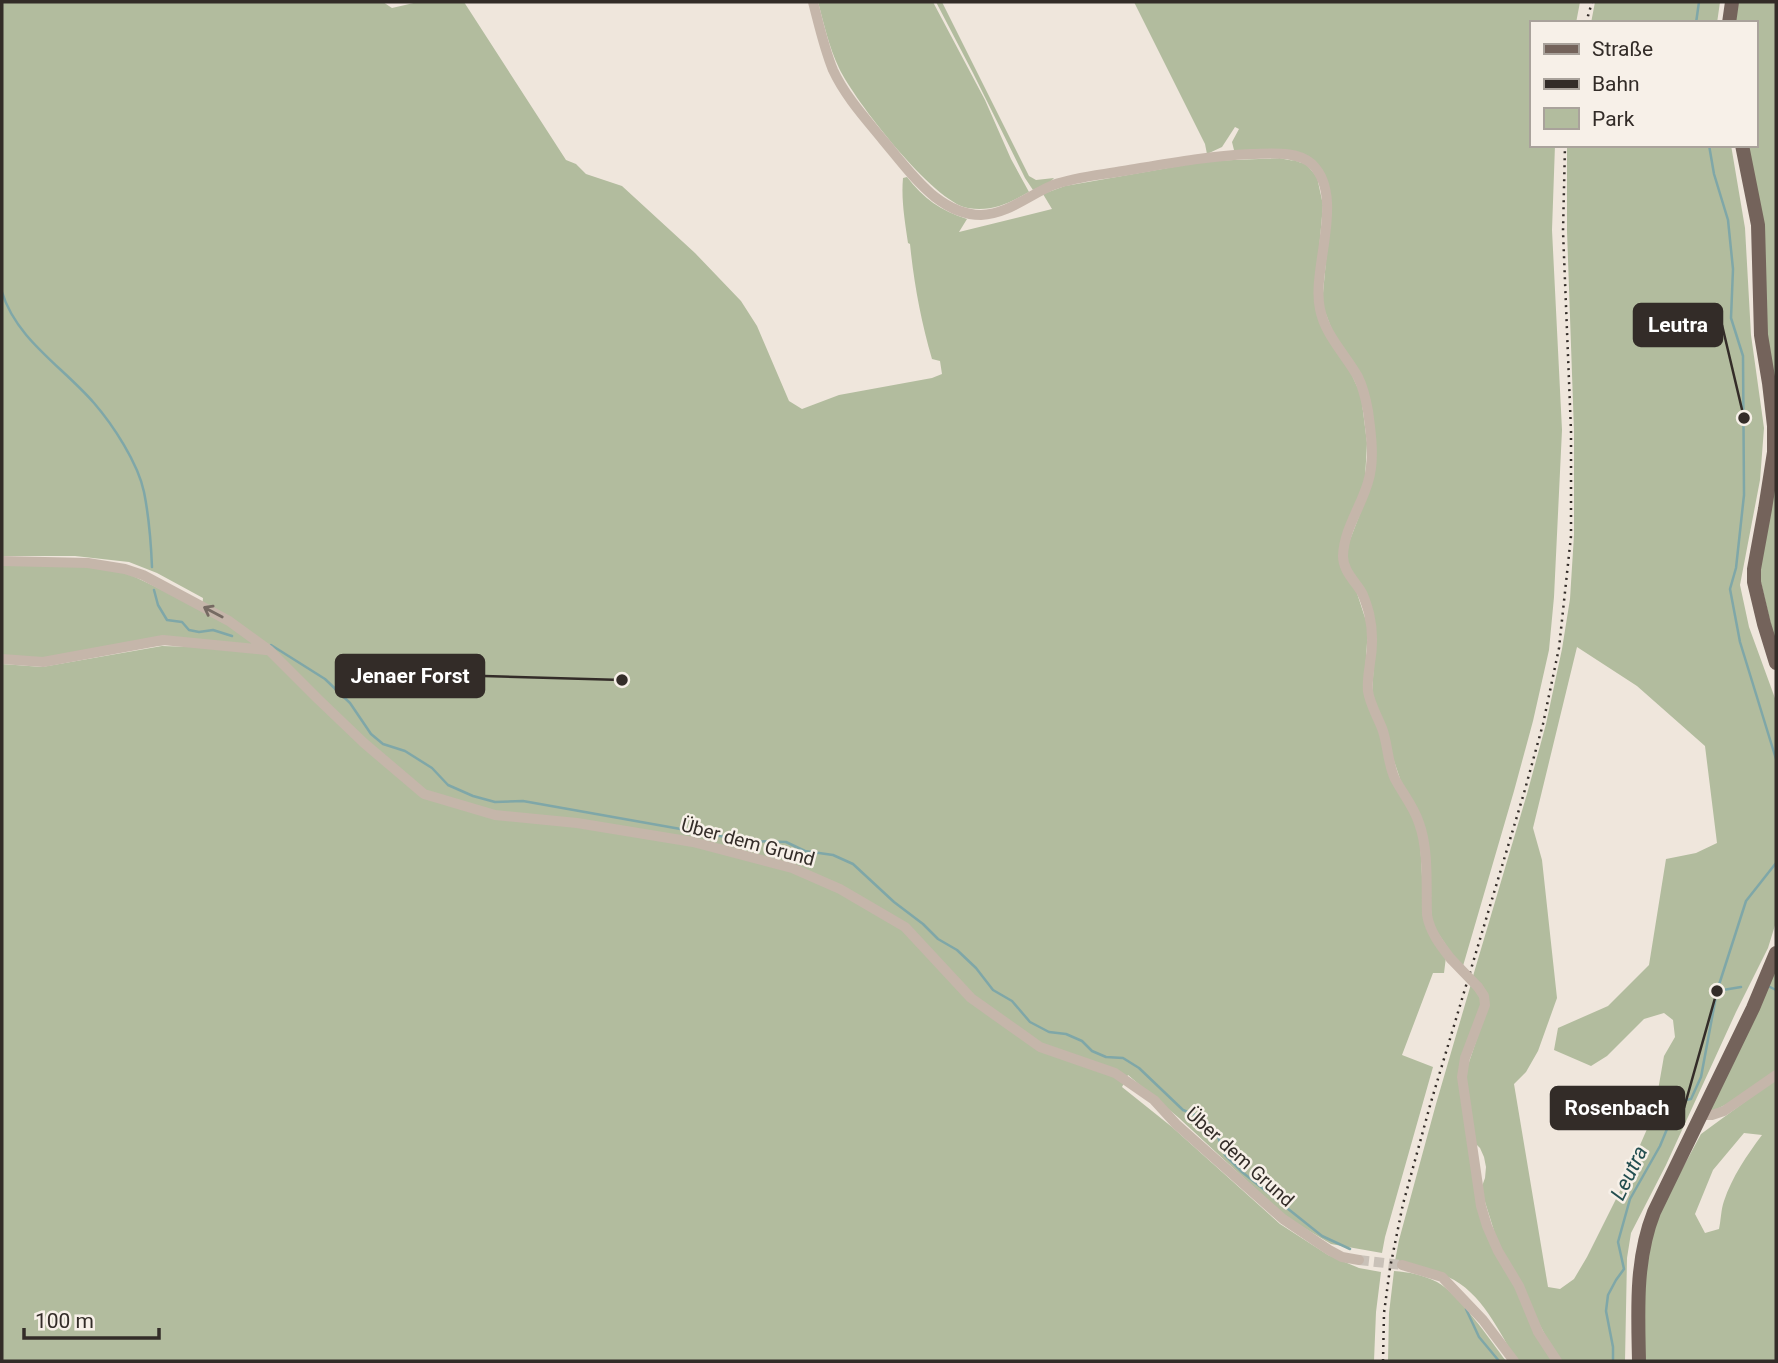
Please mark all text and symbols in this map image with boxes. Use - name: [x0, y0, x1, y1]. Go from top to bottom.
- legend: [1530, 21, 1757, 147]
- text: Straße: [1592, 37, 1653, 61]
- text: Bahn: [1592, 72, 1640, 96]
- text: Park: [1592, 107, 1635, 131]
- callout: Leutra: [1634, 304, 1722, 346]
- text: Leutra: [1648, 313, 1708, 337]
- one-way arrow: [203, 605, 223, 619]
- callout: Jenaer Forst: [336, 655, 484, 697]
- text: Jenaer Forst: [350, 664, 470, 688]
- street label: Über dem Grund: [679, 813, 817, 871]
- callout: Rosenbach: [1551, 1087, 1684, 1129]
- text: Rosenbach: [1565, 1096, 1669, 1120]
- street label: Über dem Grund: [1181, 1102, 1299, 1212]
- water label: Leutra: [1606, 1142, 1652, 1204]
- scale bar: [24, 1296, 159, 1340]
- text: 100 m: [35, 1309, 94, 1333]

